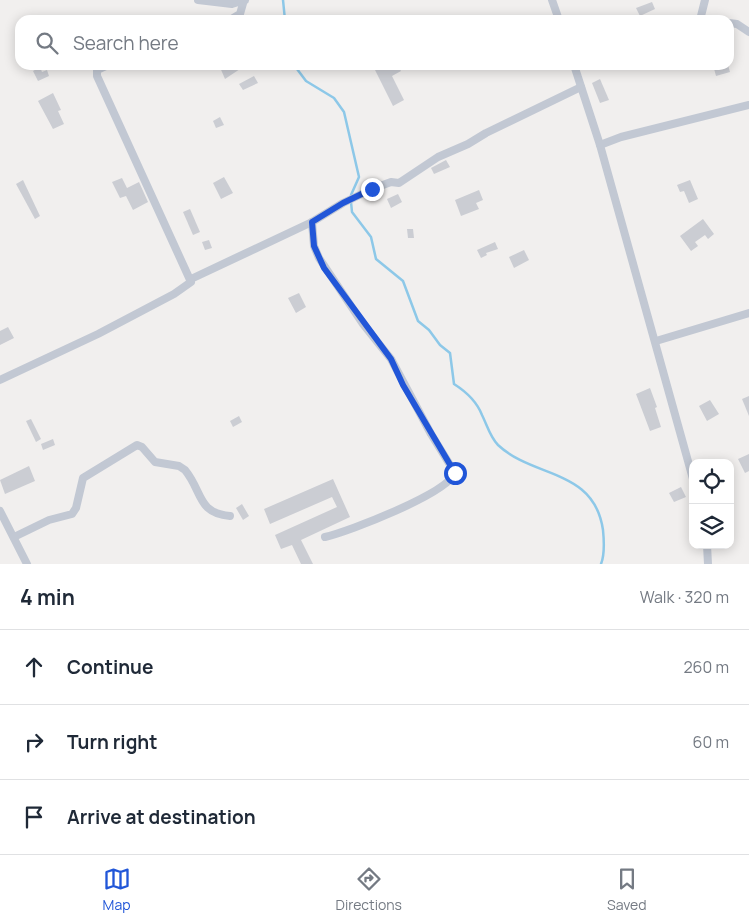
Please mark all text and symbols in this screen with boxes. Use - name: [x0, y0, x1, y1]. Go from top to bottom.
- search box: [15, 15, 734, 70]
- icon: search: [33, 29, 61, 57]
- text: Search here: [73, 30, 179, 56]
- route end: [361, 178, 384, 201]
- map controls: [689, 459, 734, 549]
- button: locate: [689, 459, 734, 504]
- route start: [444, 462, 467, 485]
- button: layers: [689, 504, 734, 549]
- text: 4 min: [20, 583, 75, 611]
- text: Walk · 320 m: [640, 586, 729, 608]
- icon: ahead: [20, 653, 48, 681]
- text: Continue: [67, 654, 153, 680]
- text: 260 m: [683, 656, 729, 678]
- icon: right: [20, 728, 48, 756]
- text: Turn right: [67, 729, 157, 755]
- text: 60 m: [693, 731, 729, 753]
- icon: arrive: [20, 803, 48, 831]
- text: Arrive at destination: [67, 804, 256, 830]
- tab: Map: [103, 865, 131, 914]
- tab: Directions: [336, 865, 402, 914]
- tab: Saved: [607, 865, 646, 914]

